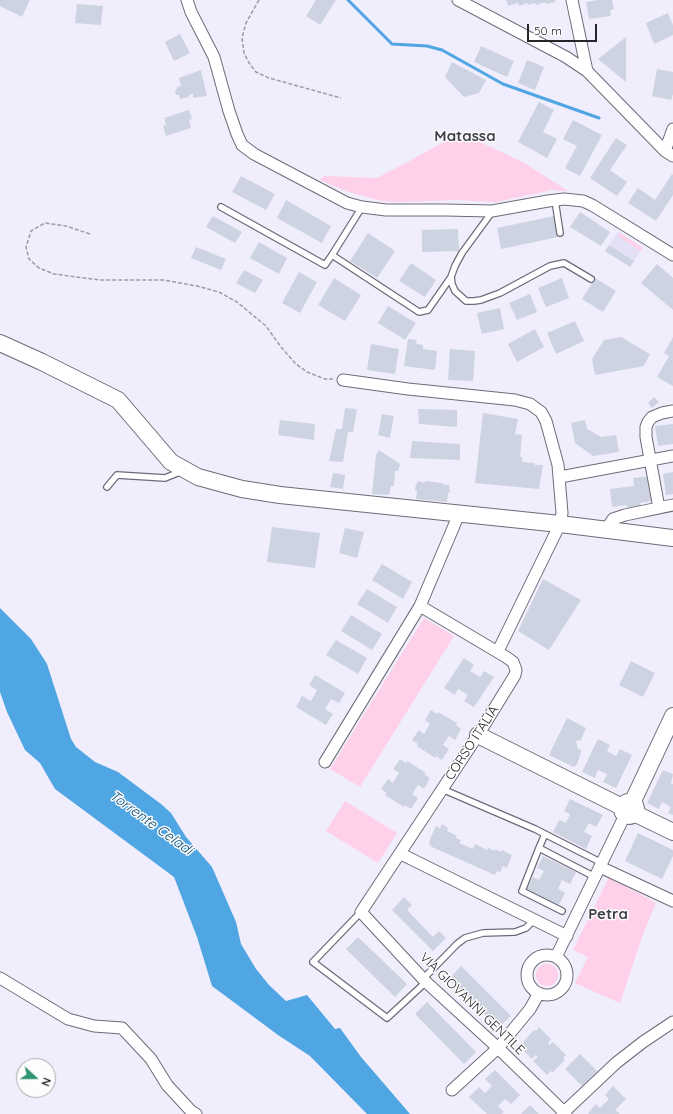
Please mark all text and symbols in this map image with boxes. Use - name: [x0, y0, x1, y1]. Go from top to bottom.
- scale bar: [529, 16, 599, 42]
- text: 50 m: [534, 23, 562, 38]
- district label: Matassa: [434, 127, 496, 145]
- street label: CORSO ITALIA: [442, 703, 502, 783]
- water label: Torrente Celadi: [106, 787, 196, 859]
- district label: Petra: [588, 905, 628, 923]
- street label: VIA GIOVANNI GENTILE: [416, 950, 528, 1058]
- north arrow: [16, 1058, 56, 1098]
- text: N: [38, 1076, 54, 1088]

